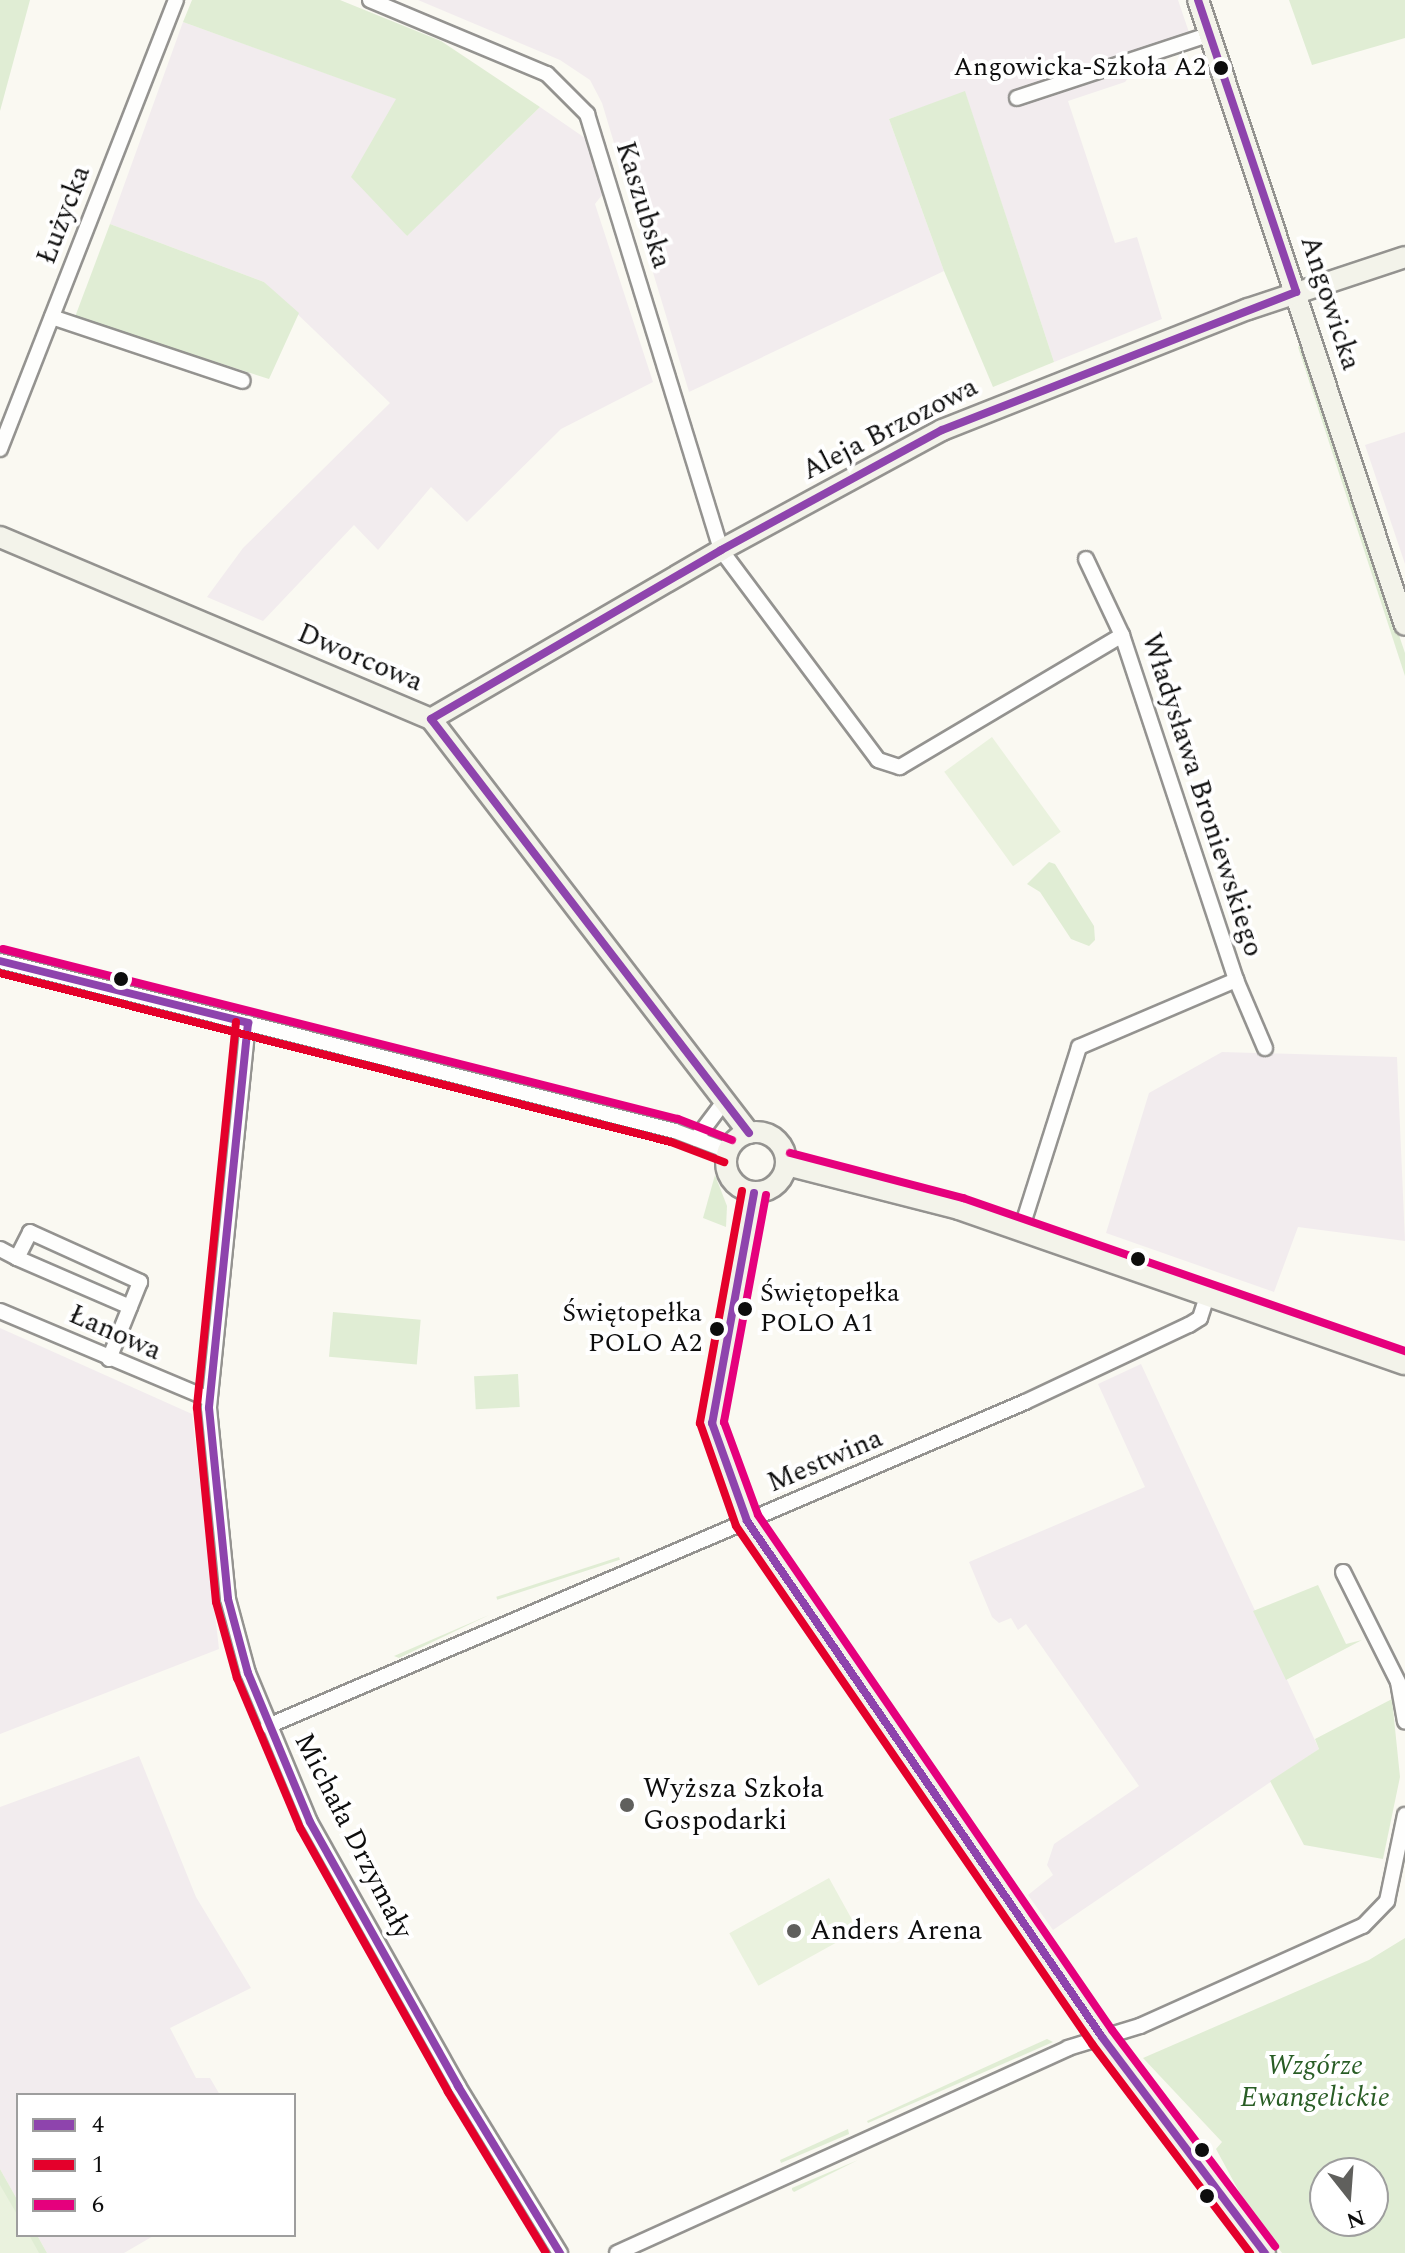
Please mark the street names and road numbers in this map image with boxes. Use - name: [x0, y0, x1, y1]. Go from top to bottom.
- street label: Kaszubska: [608, 137, 678, 273]
- street label: Łużycka: [30, 161, 98, 269]
- street label: Angowicka: [1292, 232, 1368, 374]
- street label: Aleja Brzozowa: [797, 370, 983, 488]
- street label: Dworcowa: [292, 617, 428, 699]
- street label: Władysława Broniewskiego: [1134, 629, 1270, 961]
- street label: Łanowa: [64, 1298, 166, 1368]
- street label: Mestwina: [762, 1422, 888, 1500]
- street label: Michała Drzymały: [287, 1727, 419, 1945]

